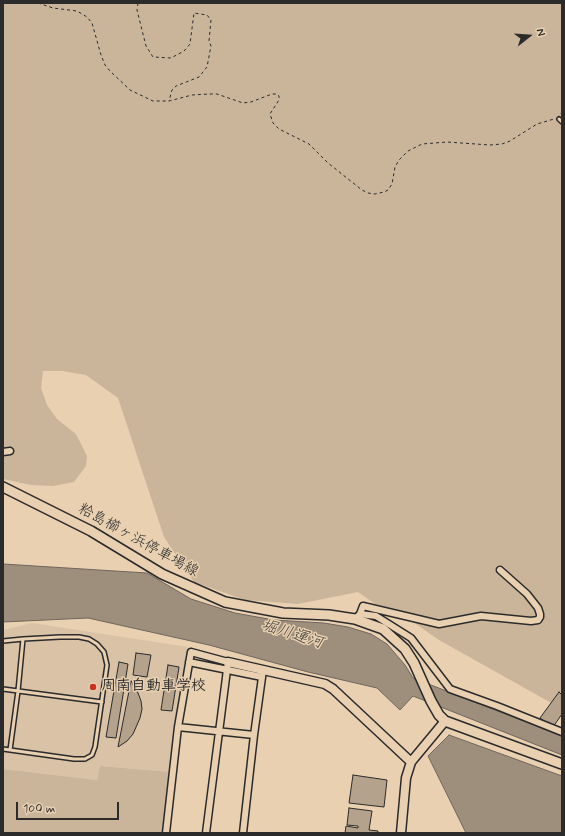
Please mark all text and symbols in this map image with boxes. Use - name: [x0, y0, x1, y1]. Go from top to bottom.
- north arrow: [509, 16, 549, 56]
- text: N: [533, 27, 548, 38]
- street label: 粭島櫛ヶ浜停車場線: [75, 500, 201, 582]
- water label: 堀川運河: [259, 616, 325, 654]
- place label: 周南自動車学校: [101, 678, 206, 696]
- marker: 周南自動車学校: [88, 682, 98, 692]
- scale bar: [18, 794, 121, 820]
- text: 100 m: [23, 801, 55, 817]

